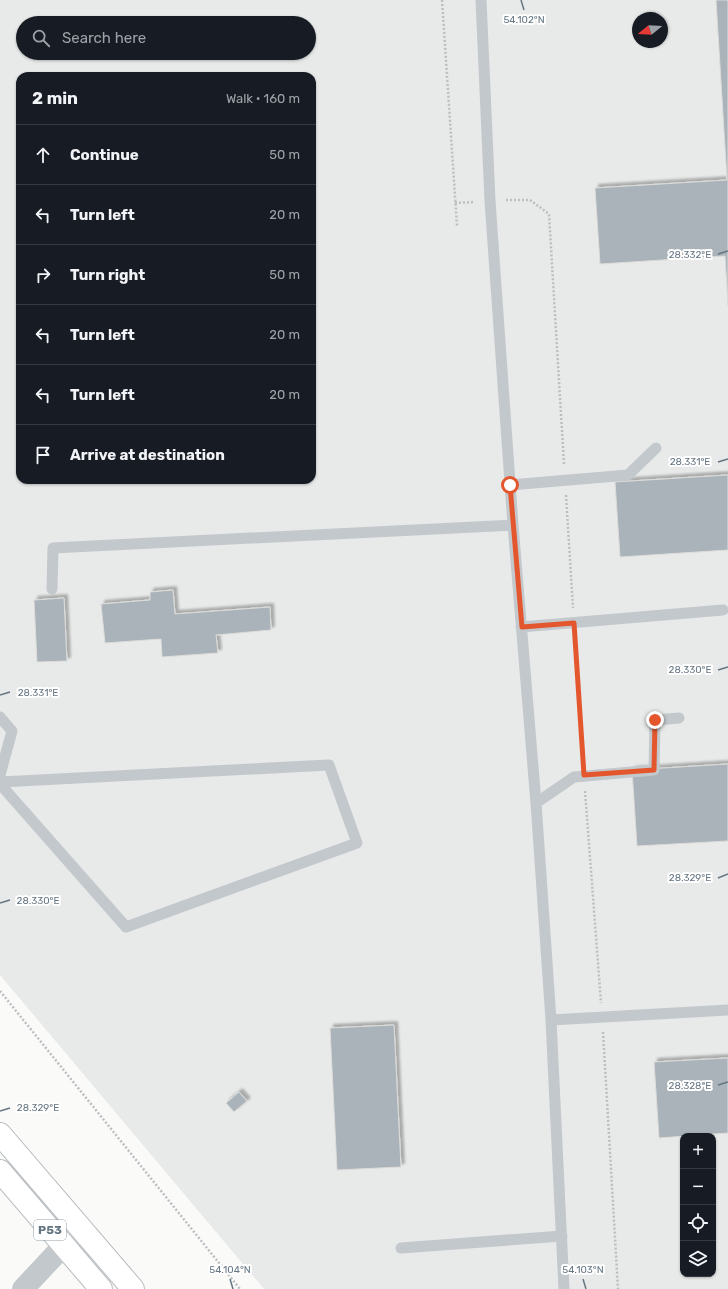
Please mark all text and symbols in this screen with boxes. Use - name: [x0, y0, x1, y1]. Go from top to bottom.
- north arrow: [632, 12, 668, 48]
- text: 54.102°N: [503, 14, 545, 26]
- search box: [16, 16, 316, 60]
- icon: search: [30, 27, 52, 49]
- text: Search here: [62, 29, 146, 47]
- text: 2 min: [32, 88, 78, 108]
- text: Walk · 160 m: [226, 91, 300, 106]
- icon: ahead: [32, 144, 54, 166]
- text: Continue: [70, 146, 139, 164]
- text: 50 m: [269, 147, 300, 162]
- icon: left: [32, 204, 54, 226]
- text: Turn left: [70, 206, 135, 224]
- text: 20 m: [269, 207, 300, 222]
- text: 28.332°E: [669, 249, 711, 261]
- icon: right: [32, 264, 54, 286]
- text: Turn right: [70, 266, 145, 284]
- text: 50 m: [269, 267, 300, 282]
- icon: left: [32, 324, 54, 346]
- text: Turn left: [70, 326, 135, 344]
- text: 20 m: [269, 327, 300, 342]
- icon: left: [32, 384, 54, 406]
- text: Turn left: [70, 386, 135, 404]
- text: 20 m: [269, 387, 300, 402]
- icon: arrive: [32, 444, 54, 466]
- text: Arrive at destination: [70, 446, 225, 464]
- text: 28.331°E: [670, 456, 710, 468]
- route start: [501, 476, 519, 494]
- text: 28.330°E: [669, 664, 711, 676]
- text: 28.331°E: [18, 687, 58, 699]
- route end: [646, 711, 664, 729]
- text: 28.329°E: [669, 872, 711, 884]
- text: 28.330°E: [17, 895, 59, 907]
- text: 28.328°E: [669, 1080, 711, 1092]
- text: 28.329°E: [17, 1102, 59, 1114]
- map controls: [680, 1133, 716, 1277]
- button: +: [680, 1133, 716, 1169]
- button: −: [680, 1169, 716, 1205]
- button: locate: [680, 1205, 716, 1241]
- road number: Р53: [34, 1220, 66, 1240]
- button: layers: [680, 1241, 716, 1277]
- text: 54.104°N: [209, 1264, 251, 1276]
- text: 54.103°N: [562, 1264, 604, 1276]

